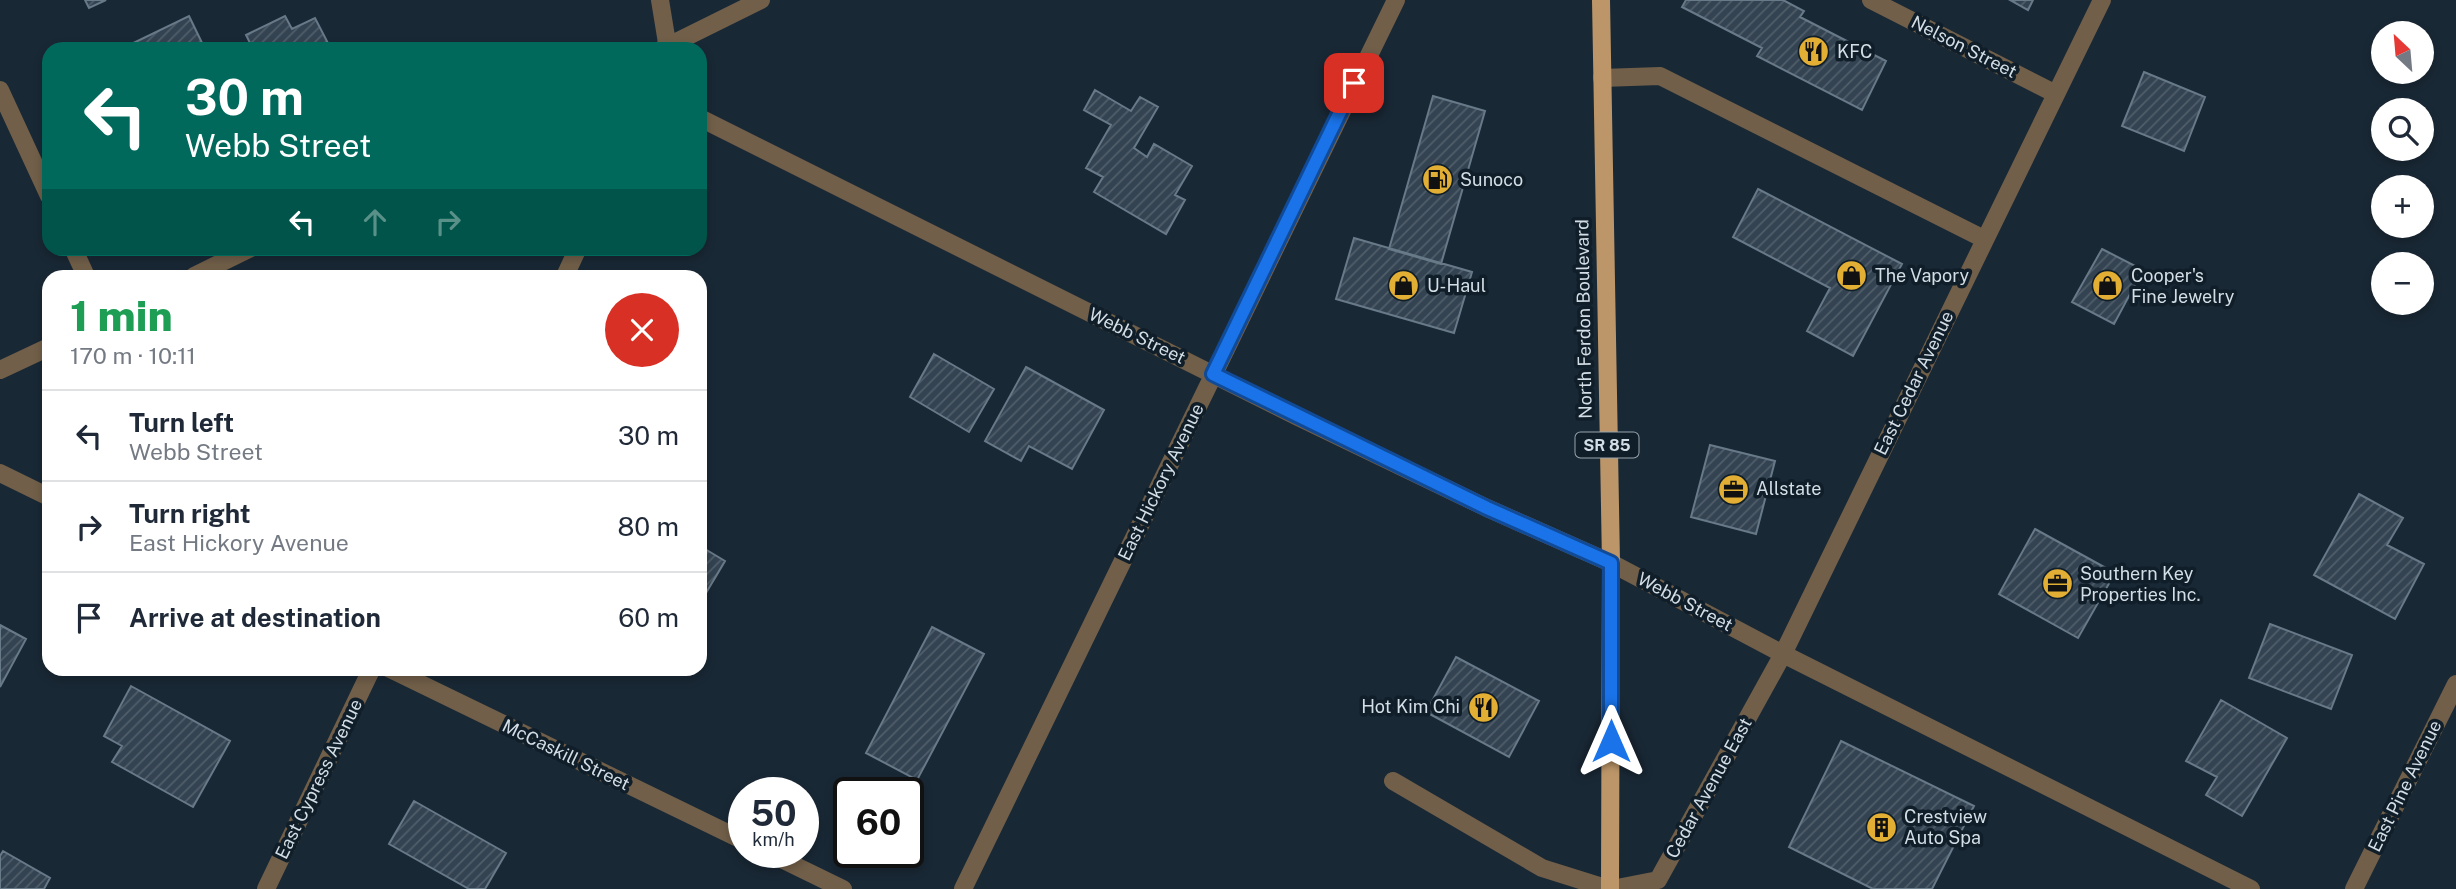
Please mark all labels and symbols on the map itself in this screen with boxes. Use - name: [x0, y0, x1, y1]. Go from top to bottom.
- street label: Nelson Street: [1908, 11, 2020, 82]
- north arrow: [2371, 21, 2434, 84]
- restaurant icon: KFC: [1797, 35, 1831, 69]
- place label: KFC: [1837, 41, 1872, 62]
- pin: [1324, 53, 1384, 113]
- fuel station icon: Sunoco: [1420, 163, 1454, 197]
- place label: Sunoco: [1460, 169, 1523, 190]
- street label: North Ferdon Boulevard: [1571, 219, 1596, 419]
- shop icon: The Vapory: [1835, 259, 1869, 293]
- place label: The Vapory: [1875, 265, 1970, 286]
- place label: Cooper's Fine Jewelry: [2131, 265, 2235, 307]
- shop icon: U-Haul: [1387, 269, 1421, 303]
- shop icon: Cooper's Fine Jewelry: [2091, 269, 2125, 303]
- place label: U-Haul: [1427, 275, 1486, 296]
- street label: Webb Street: [1085, 303, 1189, 368]
- street label: East Cedar Avenue: [1870, 307, 1958, 458]
- street label: East Hickory Avenue: [1113, 400, 1208, 564]
- road number: SR 85: [1576, 432, 1638, 458]
- office icon: Allstate: [1716, 472, 1750, 506]
- place label: Allstate: [1756, 478, 1822, 499]
- place label: Southern Key Properties Inc.: [2080, 563, 2201, 605]
- office icon: Southern Key Properties Inc.: [2040, 567, 2074, 601]
- street label: Webb Street: [1634, 568, 1736, 635]
- restaurant icon: Hot Kim Chi: [1466, 690, 1500, 724]
- street label: East Cypress Avenue: [271, 695, 366, 862]
- place label: Hot Kim Chi: [1361, 696, 1460, 717]
- position arrow: [1574, 704, 1648, 778]
- street label: Cedar Avenue East: [1661, 714, 1756, 862]
- street label: McCaskill Street: [499, 715, 633, 794]
- street label: East Pine Avenue: [2364, 717, 2446, 855]
- speed limit sign: 60: [833, 777, 924, 868]
- place label: Crestview Auto Spa: [1904, 806, 1987, 848]
- building icon: Crestview Auto Spa: [1864, 810, 1898, 844]

